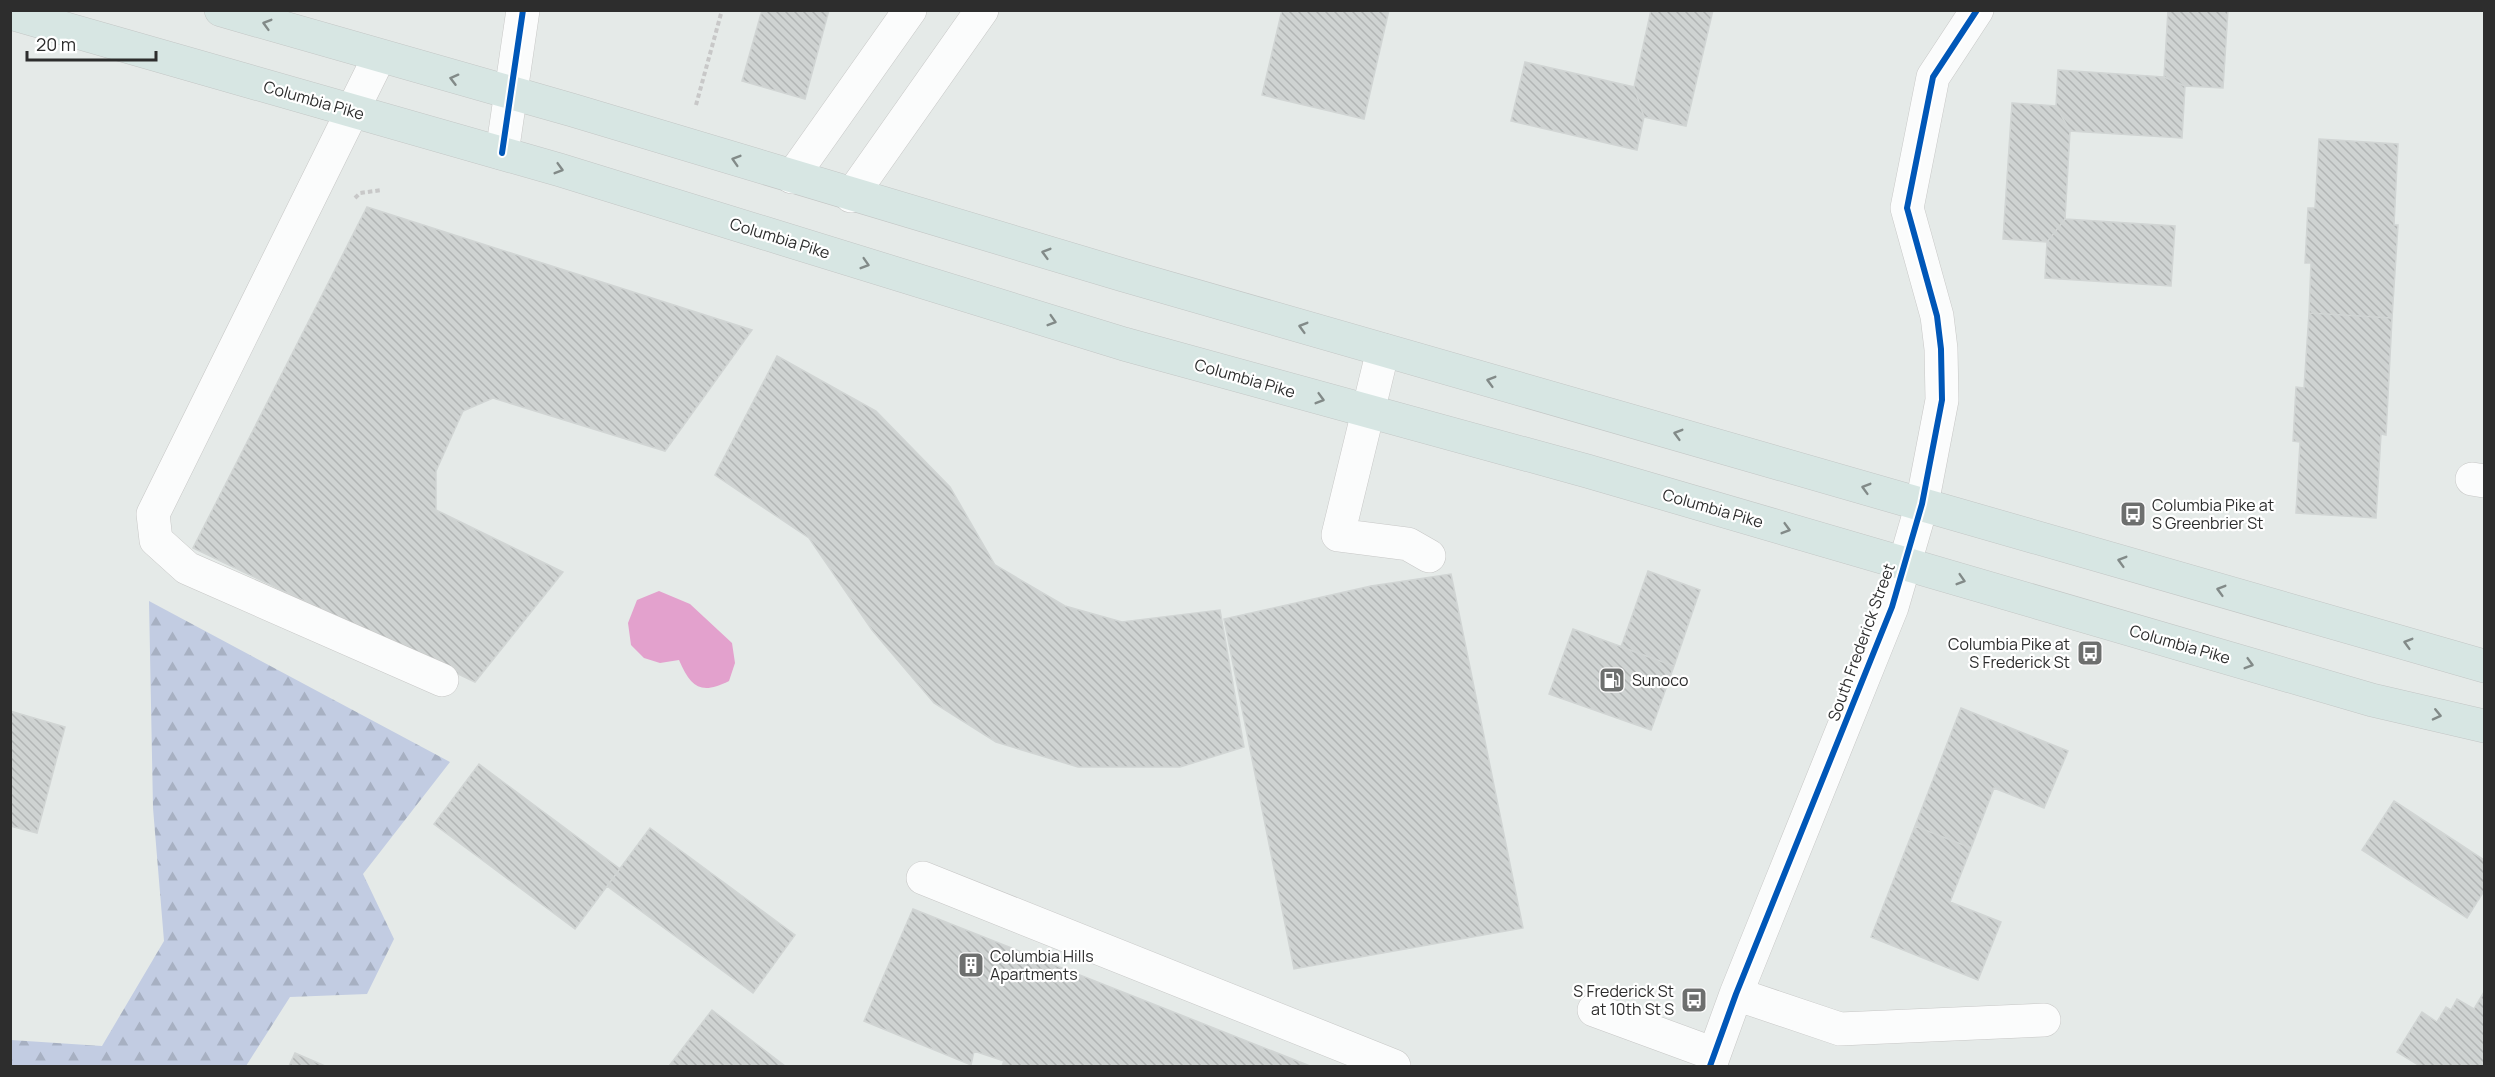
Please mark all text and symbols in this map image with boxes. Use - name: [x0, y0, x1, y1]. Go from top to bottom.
- one-way arrow: [262, 19, 273, 31]
- scale bar: [27, 24, 156, 62]
- text: 20 m: [36, 32, 76, 56]
- one-way arrow: [449, 74, 460, 86]
- street label: Columbia Pike: [261, 75, 367, 125]
- one-way arrow: [731, 155, 742, 167]
- one-way arrow: [553, 162, 564, 174]
- street label: Columbia Pike: [727, 212, 833, 264]
- one-way arrow: [1041, 248, 1052, 260]
- one-way arrow: [859, 257, 870, 269]
- one-way arrow: [1046, 314, 1057, 327]
- one-way arrow: [1299, 322, 1309, 334]
- street label: Columbia Pike: [1192, 353, 1298, 403]
- one-way arrow: [1486, 375, 1496, 388]
- one-way arrow: [1314, 392, 1324, 404]
- one-way arrow: [1673, 429, 1684, 441]
- street label: Columbia Pike: [1660, 483, 1766, 533]
- one-way arrow: [1861, 483, 1872, 495]
- place label: Columbia Pike at S Greenbrier St: [2152, 494, 2274, 534]
- bus stop icon: Columbia Pike at S Greenbrier St: [2118, 499, 2148, 529]
- one-way arrow: [1780, 522, 1790, 534]
- one-way arrow: [2117, 556, 2127, 569]
- street label: South Frederick Street: [1822, 560, 1900, 724]
- one-way arrow: [1955, 573, 1966, 585]
- one-way arrow: [2216, 584, 2226, 597]
- street label: Columbia Pike: [2127, 619, 2233, 669]
- place label: Columbia Pike at S Frederick St: [1948, 633, 2070, 673]
- bus stop icon: Columbia Pike at S Frederick St: [2075, 638, 2105, 668]
- one-way arrow: [2403, 638, 2414, 650]
- one-way arrow: [2243, 657, 2254, 669]
- fuel station icon: Sunoco: [1597, 665, 1627, 695]
- place label: Sunoco: [1632, 669, 1688, 691]
- one-way arrow: [2432, 708, 2442, 721]
- place label: Columbia Hills Apartments: [990, 945, 1094, 985]
- building icon: Columbia Hills Apartments: [956, 950, 986, 980]
- place label: S Frederick St at 10th St S: [1573, 980, 1674, 1020]
- bus stop icon: S Frederick St at 10th St S: [1679, 985, 1709, 1015]

